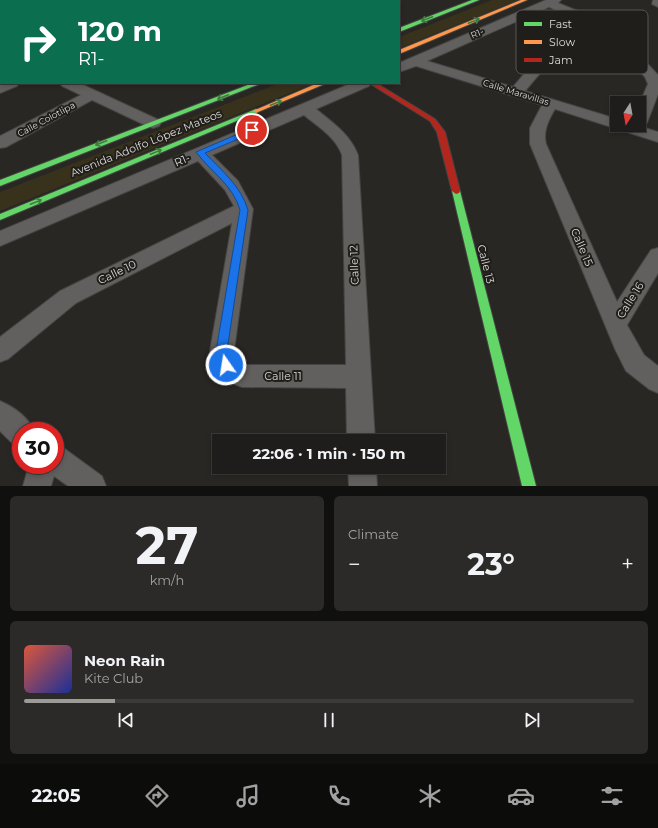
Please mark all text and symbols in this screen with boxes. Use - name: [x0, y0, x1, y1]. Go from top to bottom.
- legend: [516, 10, 648, 74]
- text: 120 m: [78, 14, 162, 48]
- one-way arrow: [422, 15, 434, 23]
- icon: right: [12, 16, 64, 68]
- one-way arrow: [467, 17, 479, 25]
- text: Fast: [549, 17, 573, 31]
- street label: R1-: [469, 25, 485, 41]
- text: Slow: [549, 35, 575, 49]
- text: R1-: [78, 48, 104, 70]
- text: Jam: [548, 53, 573, 67]
- street label: Calle Maravillas: [482, 77, 551, 107]
- one-way arrow: [217, 93, 229, 101]
- north arrow: [610, 96, 646, 132]
- map controls: [610, 96, 646, 132]
- one-way arrow: [270, 98, 282, 106]
- street label: Calle Colotlipa: [15, 99, 77, 139]
- street label: Avenida Adolfo López Mateos: [68, 106, 224, 180]
- pin: [235, 113, 269, 147]
- icon: arrive: [241, 119, 263, 141]
- one-way arrow: [96, 140, 108, 148]
- one-way arrow: [150, 148, 162, 155]
- street label: R1-: [172, 150, 192, 170]
- one-way arrow: [30, 197, 42, 205]
- street label: Calle 15: [568, 226, 596, 268]
- street label: Calle 13: [474, 243, 498, 285]
- street label: Calle 12: [346, 245, 362, 285]
- street label: Calle 10: [96, 257, 138, 287]
- street label: Calle 16: [613, 279, 647, 321]
- position arrow: [205, 344, 247, 386]
- street label: Calle 11: [264, 369, 302, 383]
- speed limit sign: 30: [12, 422, 64, 474]
- text: 22:06 · 1 min · 150 m: [252, 444, 406, 463]
- text: 27: [136, 514, 198, 577]
- text: Climate: [348, 526, 399, 542]
- text: 23°: [467, 546, 515, 583]
- text: −: [348, 551, 361, 578]
- text: +: [621, 551, 634, 578]
- text: km/h: [150, 572, 184, 588]
- text: Neon Rain: [84, 651, 165, 670]
- text: Kite Club: [84, 670, 143, 686]
- icon: previous: [115, 709, 137, 731]
- icon: pause: [318, 709, 340, 731]
- icon: next: [521, 709, 543, 731]
- icon: directions: [143, 782, 171, 810]
- icon: music: [234, 782, 262, 810]
- icon: phone: [325, 782, 353, 810]
- icon: climate: [416, 782, 444, 810]
- icon: car: [507, 782, 535, 810]
- icon: filters: [598, 782, 626, 810]
- text: 22:05: [32, 785, 80, 807]

